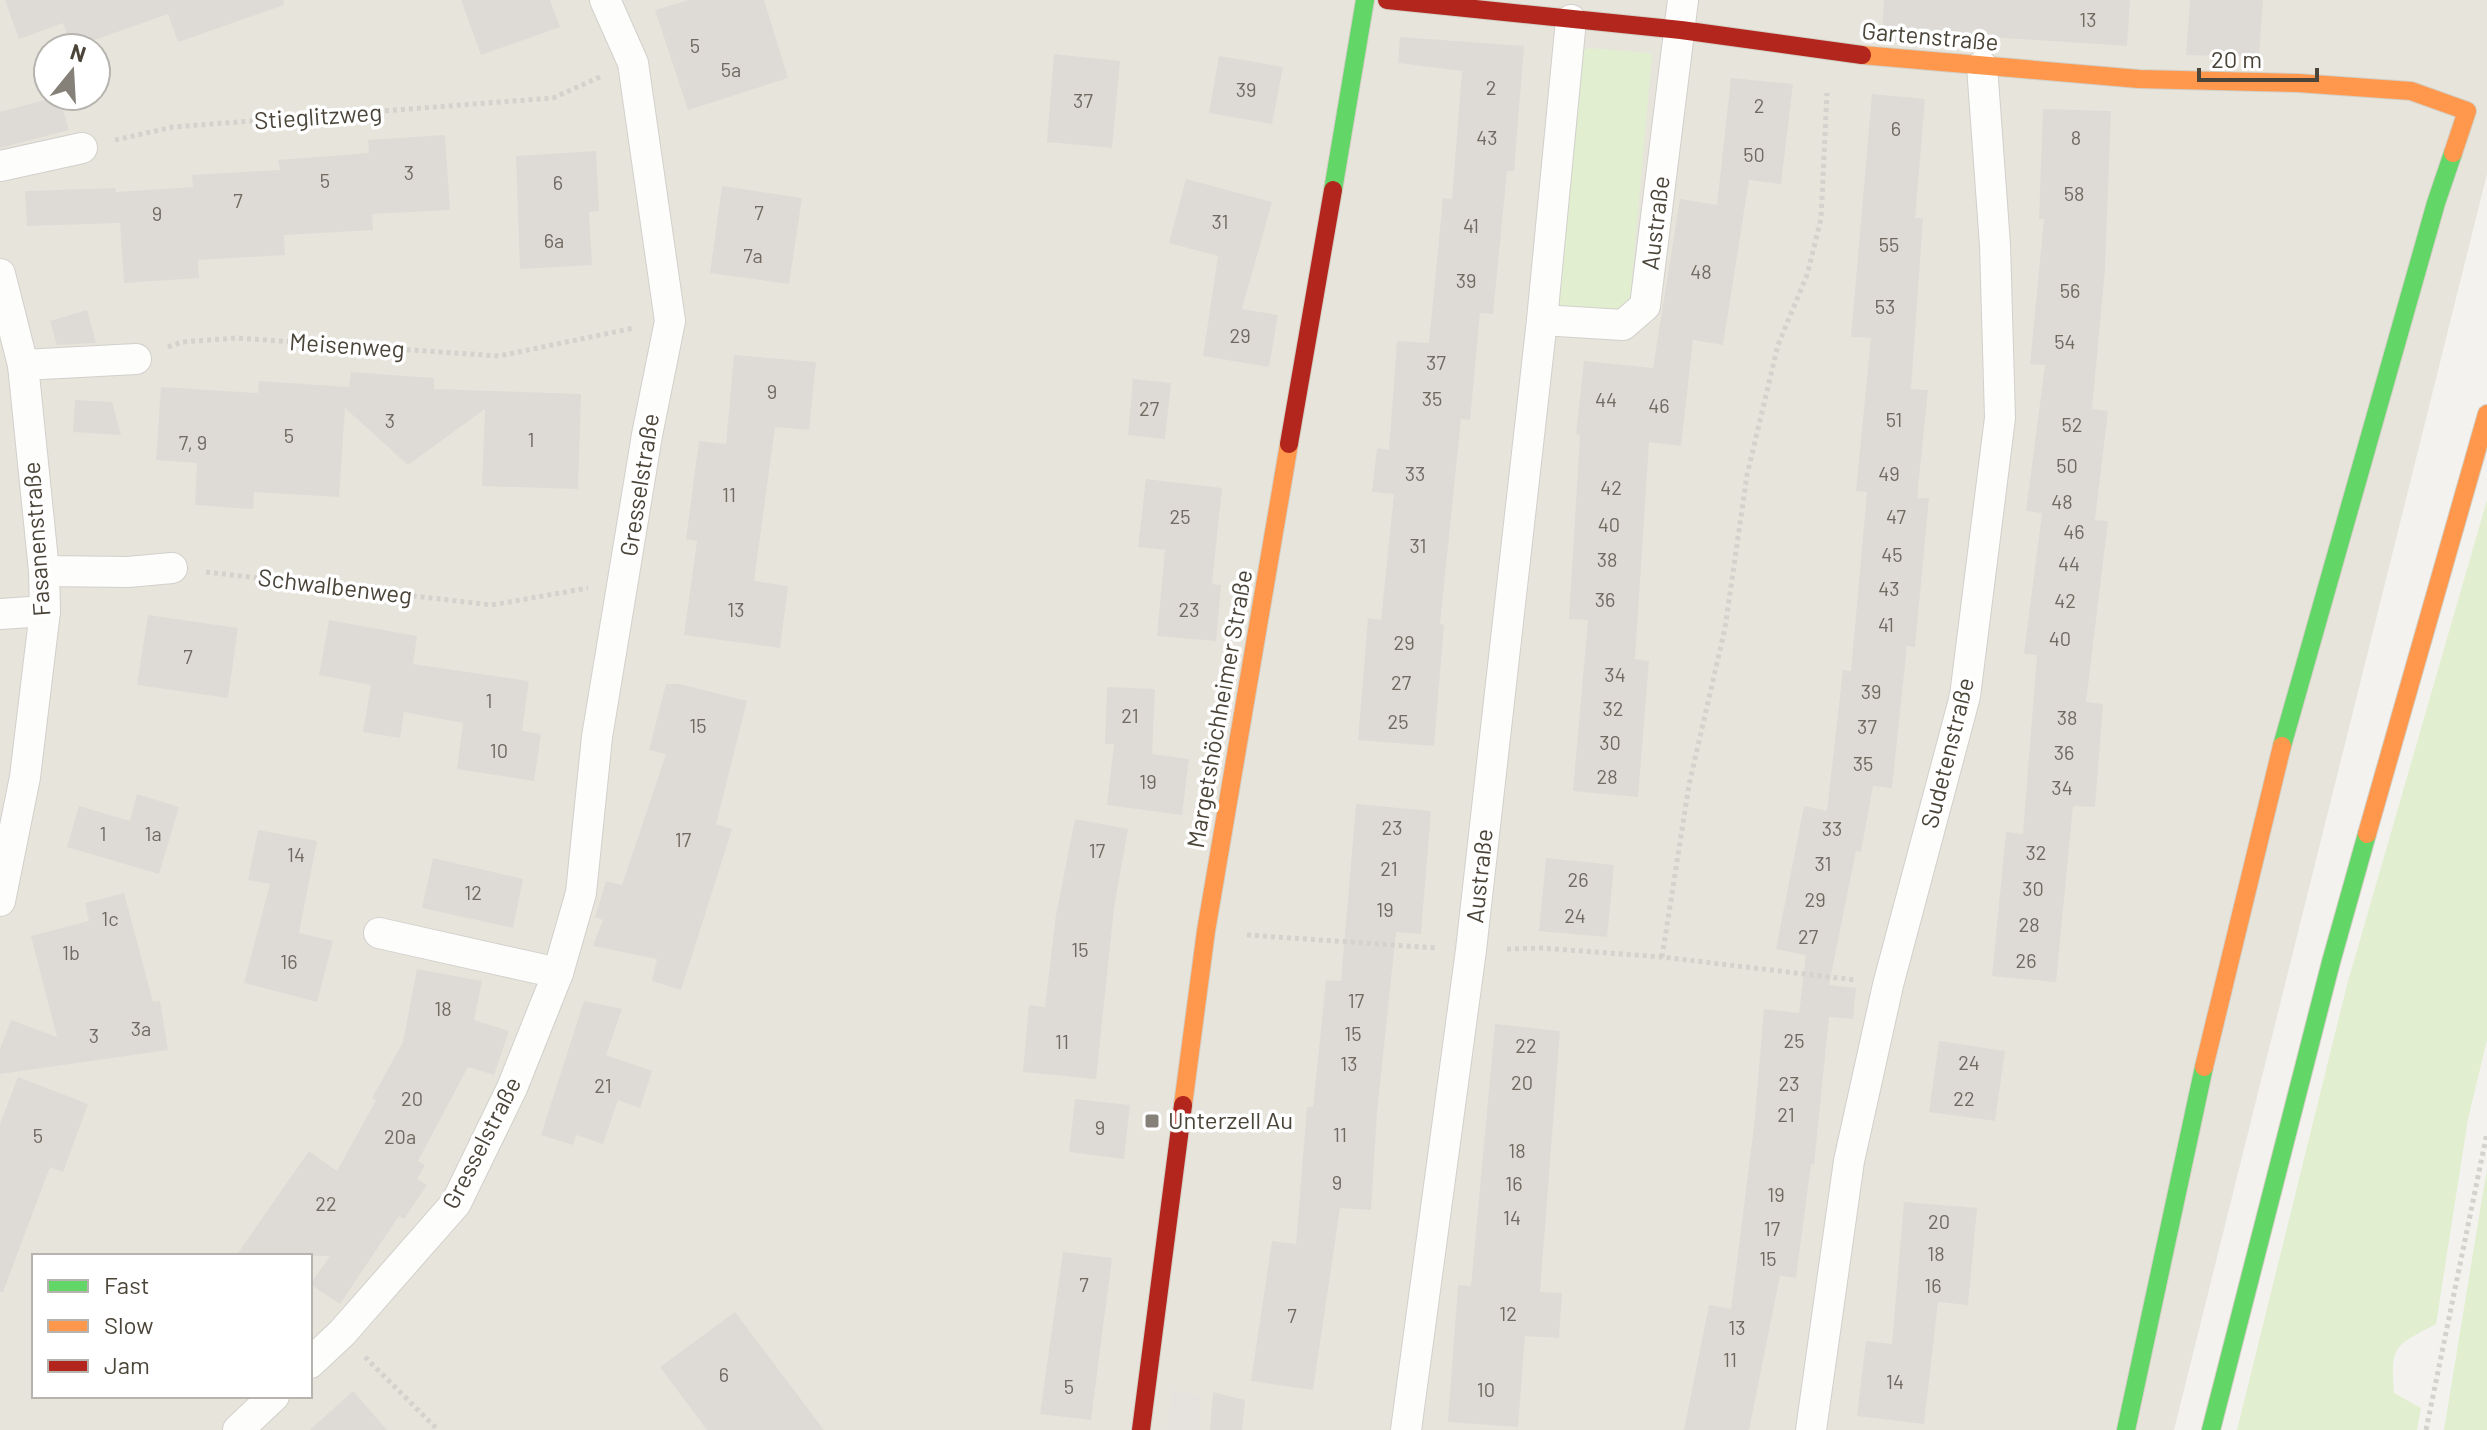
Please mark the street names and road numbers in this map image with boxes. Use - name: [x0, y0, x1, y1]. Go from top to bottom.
- street label: Gartenstraße: [1860, 15, 2000, 56]
- street label: Stieglitzweg: [253, 97, 383, 134]
- street label: Austraße: [1634, 174, 1675, 272]
- street label: Meisenweg: [288, 326, 406, 363]
- street label: Gresselstraße: [613, 411, 664, 558]
- street label: Fasanenstraße: [16, 461, 55, 617]
- street label: Schwalbenweg: [256, 562, 414, 609]
- street label: Margetshöchheimer Straße: [1180, 567, 1257, 850]
- street label: Sudetenstraße: [1914, 674, 1979, 831]
- street label: Austraße: [1459, 827, 1498, 925]
- street label: Gresselstraße: [435, 1071, 526, 1213]

